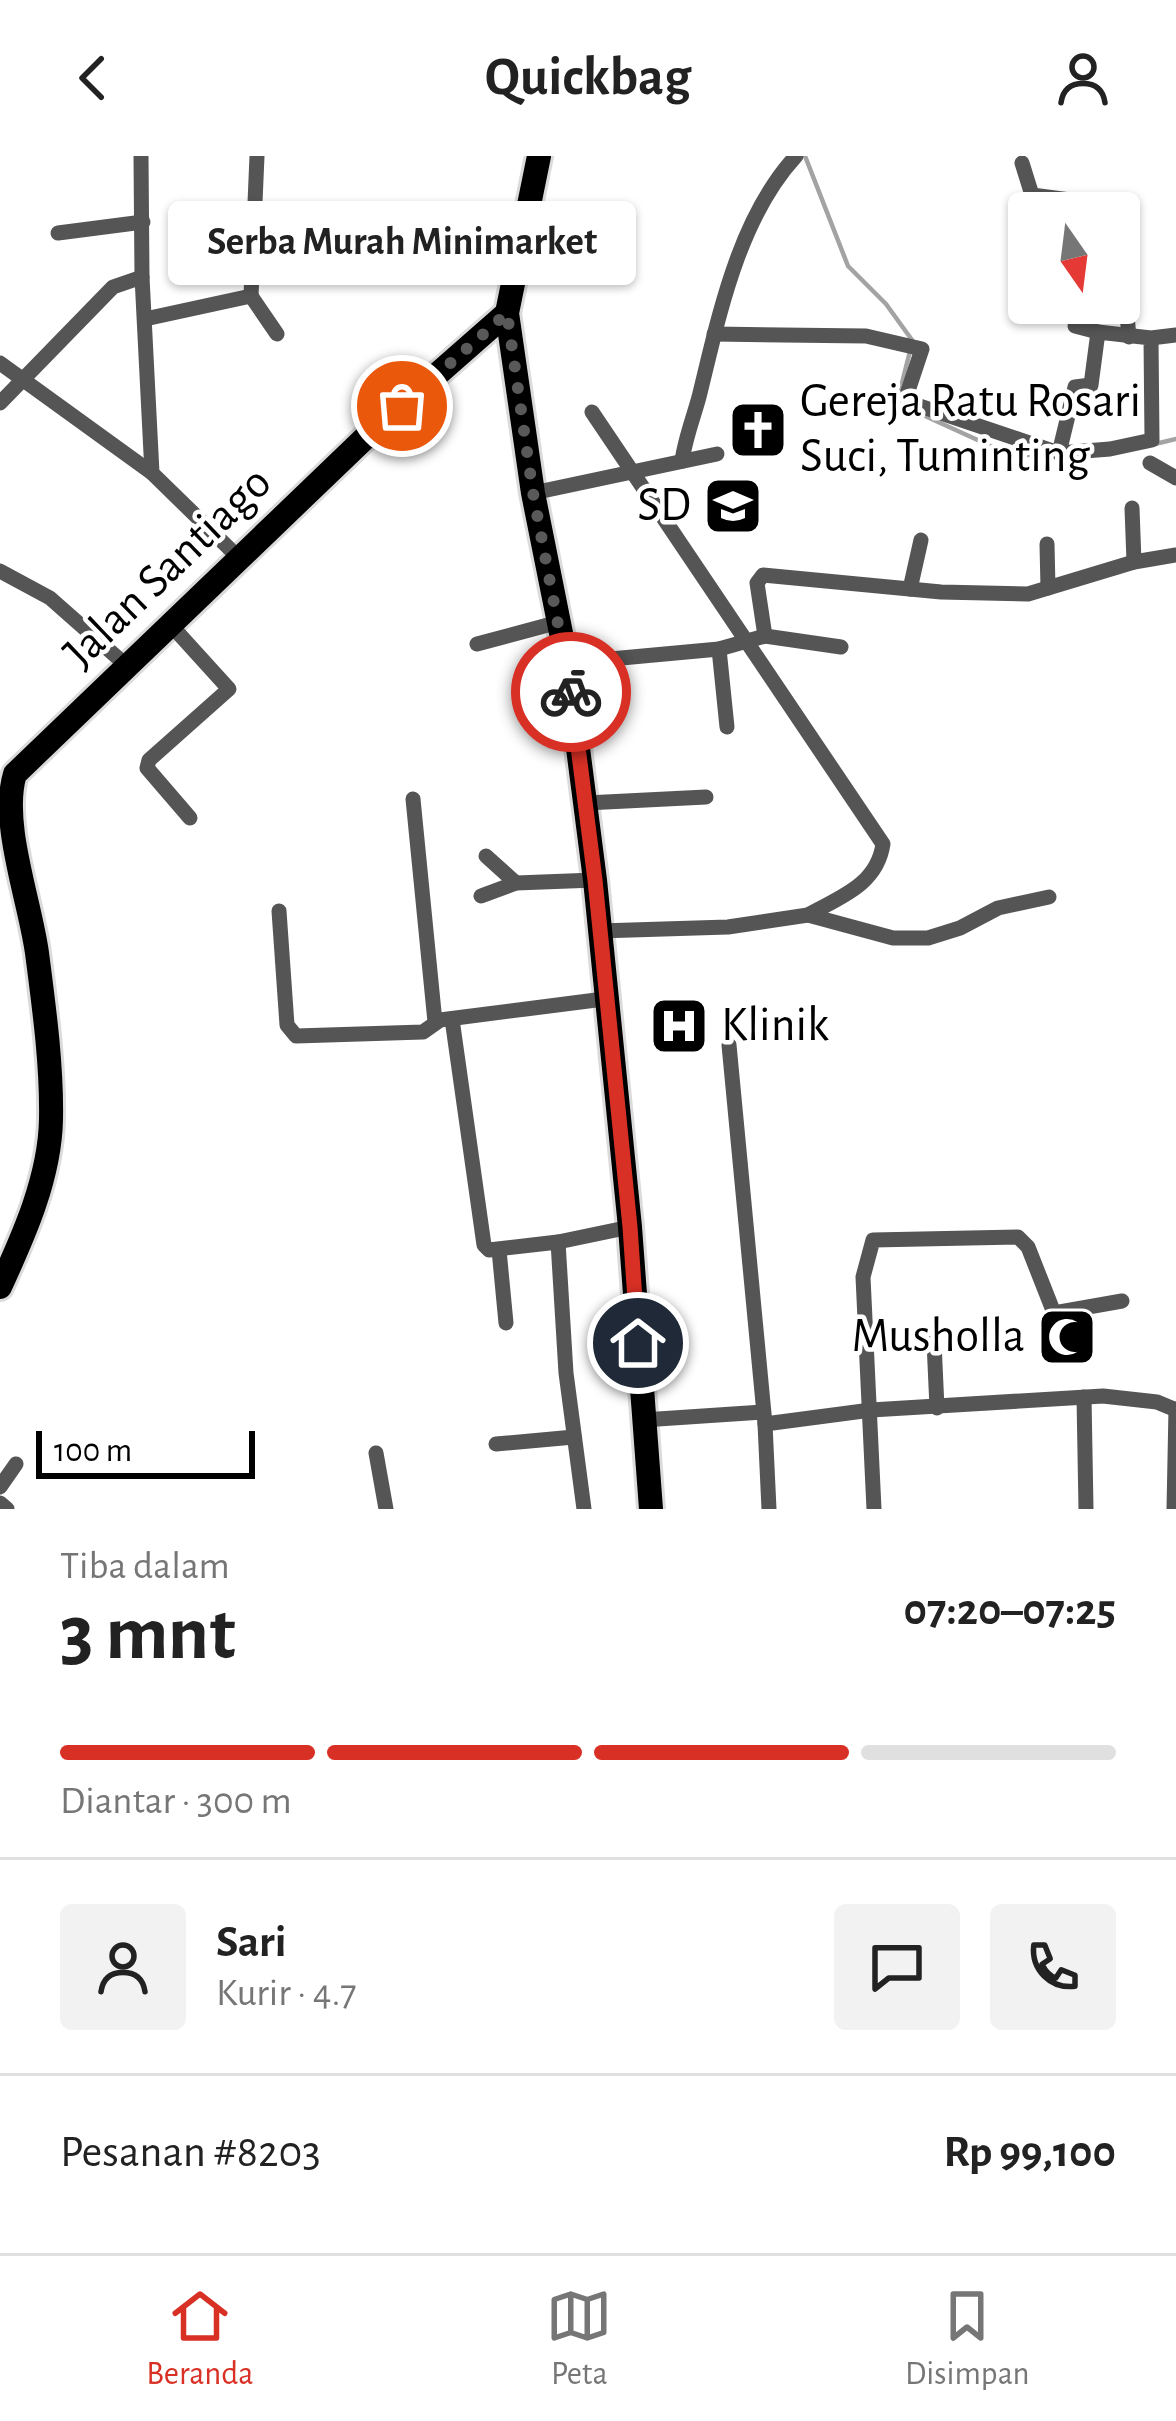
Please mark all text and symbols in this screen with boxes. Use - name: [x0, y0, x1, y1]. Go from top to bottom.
- icon: back: [60, 45, 126, 111]
- icon: person: [1050, 45, 1116, 111]
- text: Quickbag: [485, 51, 691, 105]
- north arrow: [1008, 192, 1140, 324]
- map controls: [1008, 192, 1140, 324]
- callout: Serba Murah Minimarket: [168, 202, 636, 286]
- text: Serba Murah Minimarket: [207, 223, 597, 262]
- pin: [351, 355, 453, 457]
- icon: bag: [369, 373, 435, 439]
- place label: Gereja Ratu Rosari Suci, Tuminting: [800, 378, 1141, 481]
- church icon: Gereja Ratu Rosari Suci, Tuminting: [727, 399, 789, 461]
- street label: Jalan Santiago: [55, 458, 281, 678]
- school or university icon: SD: [702, 475, 764, 537]
- place label: SD: [637, 482, 691, 530]
- courier: [511, 632, 631, 752]
- icon: bike: [538, 659, 604, 725]
- hospital icon: Klinik: [648, 995, 710, 1057]
- place label: Klinik: [721, 1002, 829, 1050]
- pin: [587, 1292, 689, 1394]
- mosque icon: Musholla: [1036, 1306, 1098, 1368]
- icon: home: [605, 1310, 671, 1376]
- place label: Musholla: [851, 1313, 1025, 1361]
- scale bar: [36, 1425, 255, 1478]
- text: 100 m: [54, 1435, 132, 1468]
- text: Tiba dalam: [60, 1547, 230, 1586]
- text: 07:20–07:25: [904, 1588, 1116, 1633]
- text: 3 mnt: [60, 1596, 236, 1674]
- text: Diantar · 300 m: [60, 1782, 292, 1821]
- button: person: [60, 1904, 186, 2030]
- button: chat: [834, 1904, 960, 2030]
- button: phone: [990, 1904, 1116, 2030]
- text: Sari: [216, 1920, 286, 1965]
- text: Kurir · 4.7: [216, 1974, 357, 2013]
- text: Pesanan #8203: [60, 2130, 321, 2175]
- text: Rp 99,100: [943, 2130, 1116, 2175]
- tab: Beranda: [146, 2283, 254, 2395]
- tab: Peta: [546, 2283, 612, 2395]
- tab: Disimpan: [905, 2283, 1030, 2395]

